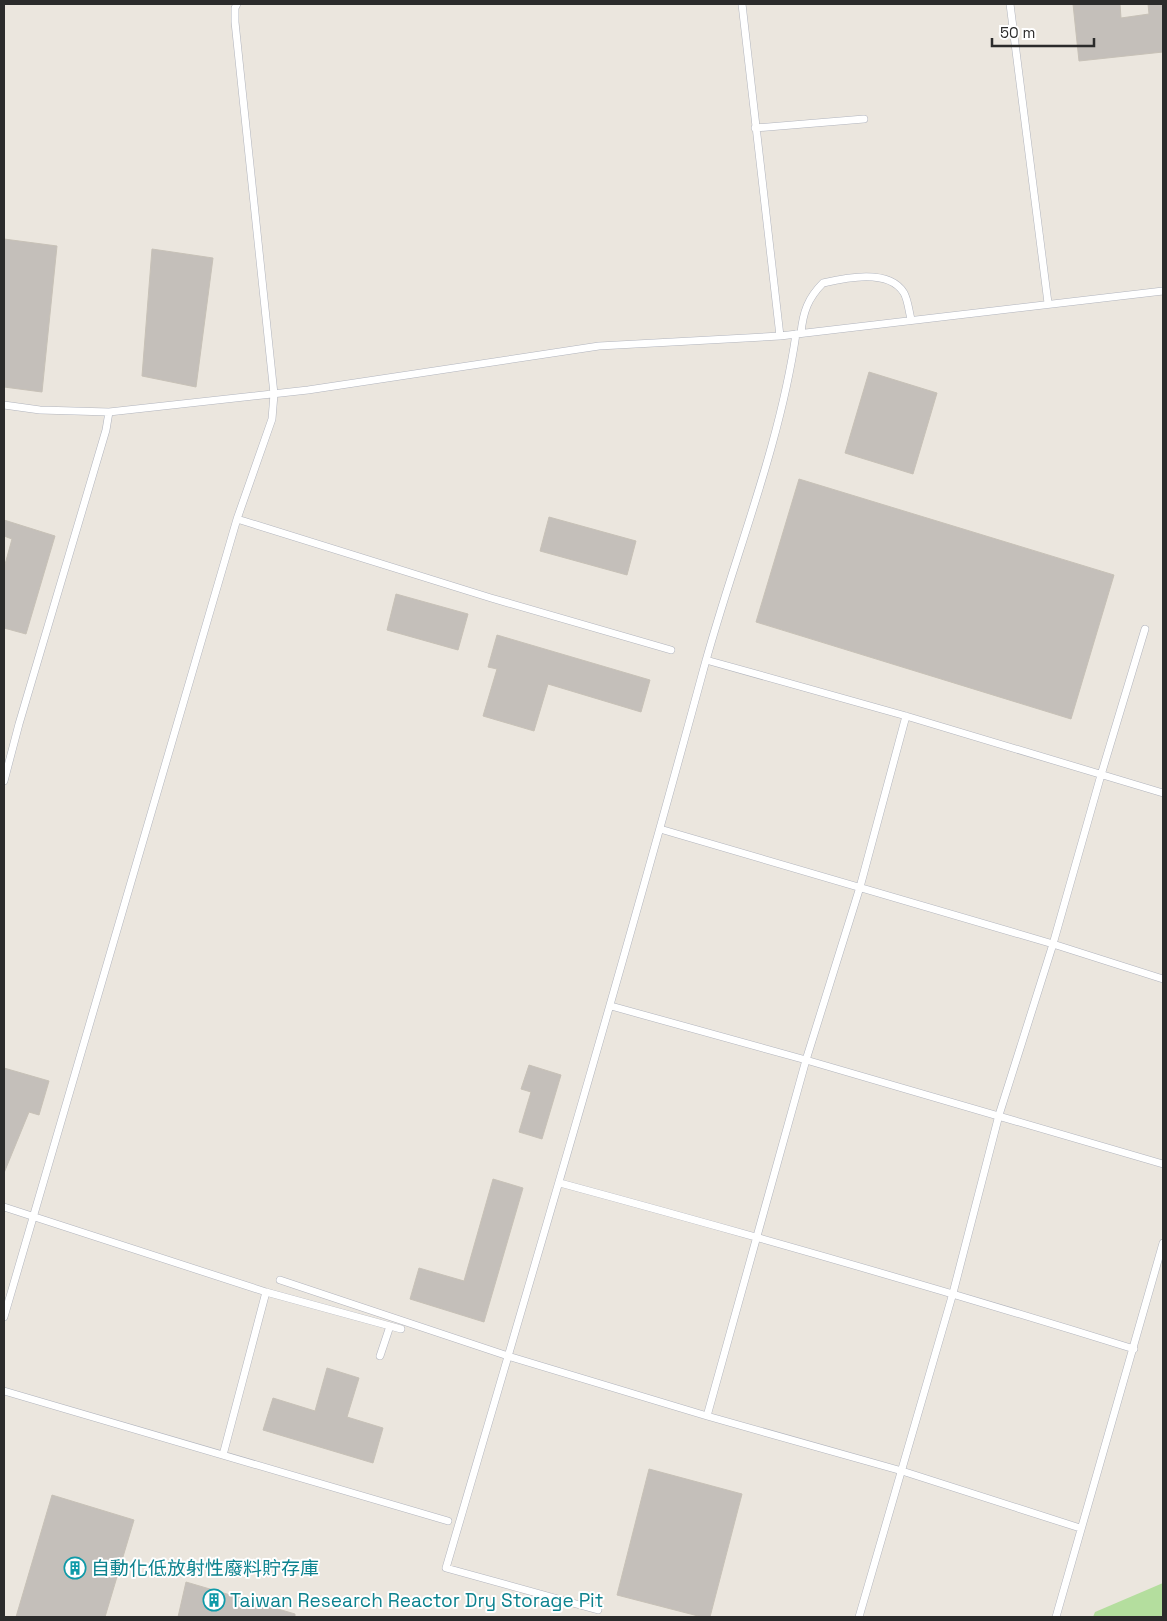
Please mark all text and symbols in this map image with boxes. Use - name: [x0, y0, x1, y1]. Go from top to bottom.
- scale bar: [992, 15, 1094, 47]
- text: 50 m: [1000, 23, 1035, 42]
- building icon: 自動化低放射性廢料貯存庫: [63, 1556, 87, 1580]
- place label: 自動化低放射性廢料貯存庫: [91, 1556, 319, 1581]
- building icon: Taiwan Research Reactor Dry Storage Pit: [202, 1588, 226, 1612]
- place label: Taiwan Research Reactor Dry Storage Pit: [230, 1588, 604, 1613]

